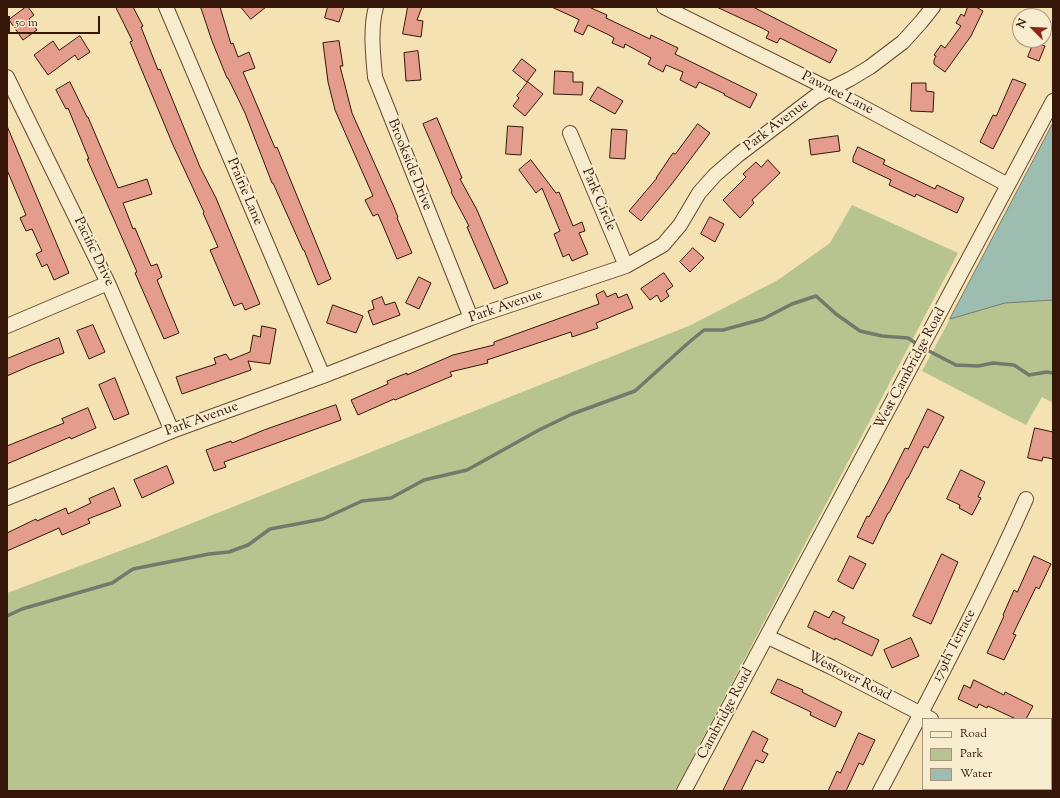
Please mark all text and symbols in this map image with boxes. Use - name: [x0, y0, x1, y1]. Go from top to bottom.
- scale bar: [10, 8, 102, 34]
- north arrow: [1012, 8, 1052, 48]
- text: 50 m: [15, 14, 38, 32]
- text: N: [1013, 16, 1031, 31]
- street label: Pawnee Lane: [798, 69, 876, 119]
- street label: Park Avenue: [741, 96, 813, 156]
- street label: Brookside Drive: [383, 117, 435, 213]
- street label: Prairie Lane: [222, 156, 266, 228]
- street label: Park Circle: [577, 166, 619, 234]
- street label: Pacific Drive: [69, 215, 117, 289]
- street label: Park Avenue: [467, 287, 545, 327]
- street label: West Cambridge Road: [872, 305, 950, 433]
- street label: Park Avenue: [163, 399, 241, 441]
- street label: 179th Terrace: [930, 607, 980, 685]
- street label: Westover Road: [804, 649, 894, 705]
- street label: Cambridge Road: [695, 665, 757, 763]
- legend: [922, 718, 1052, 790]
- text: Road: [960, 725, 987, 743]
- text: Park: [960, 745, 983, 763]
- text: Water: [960, 765, 992, 783]

